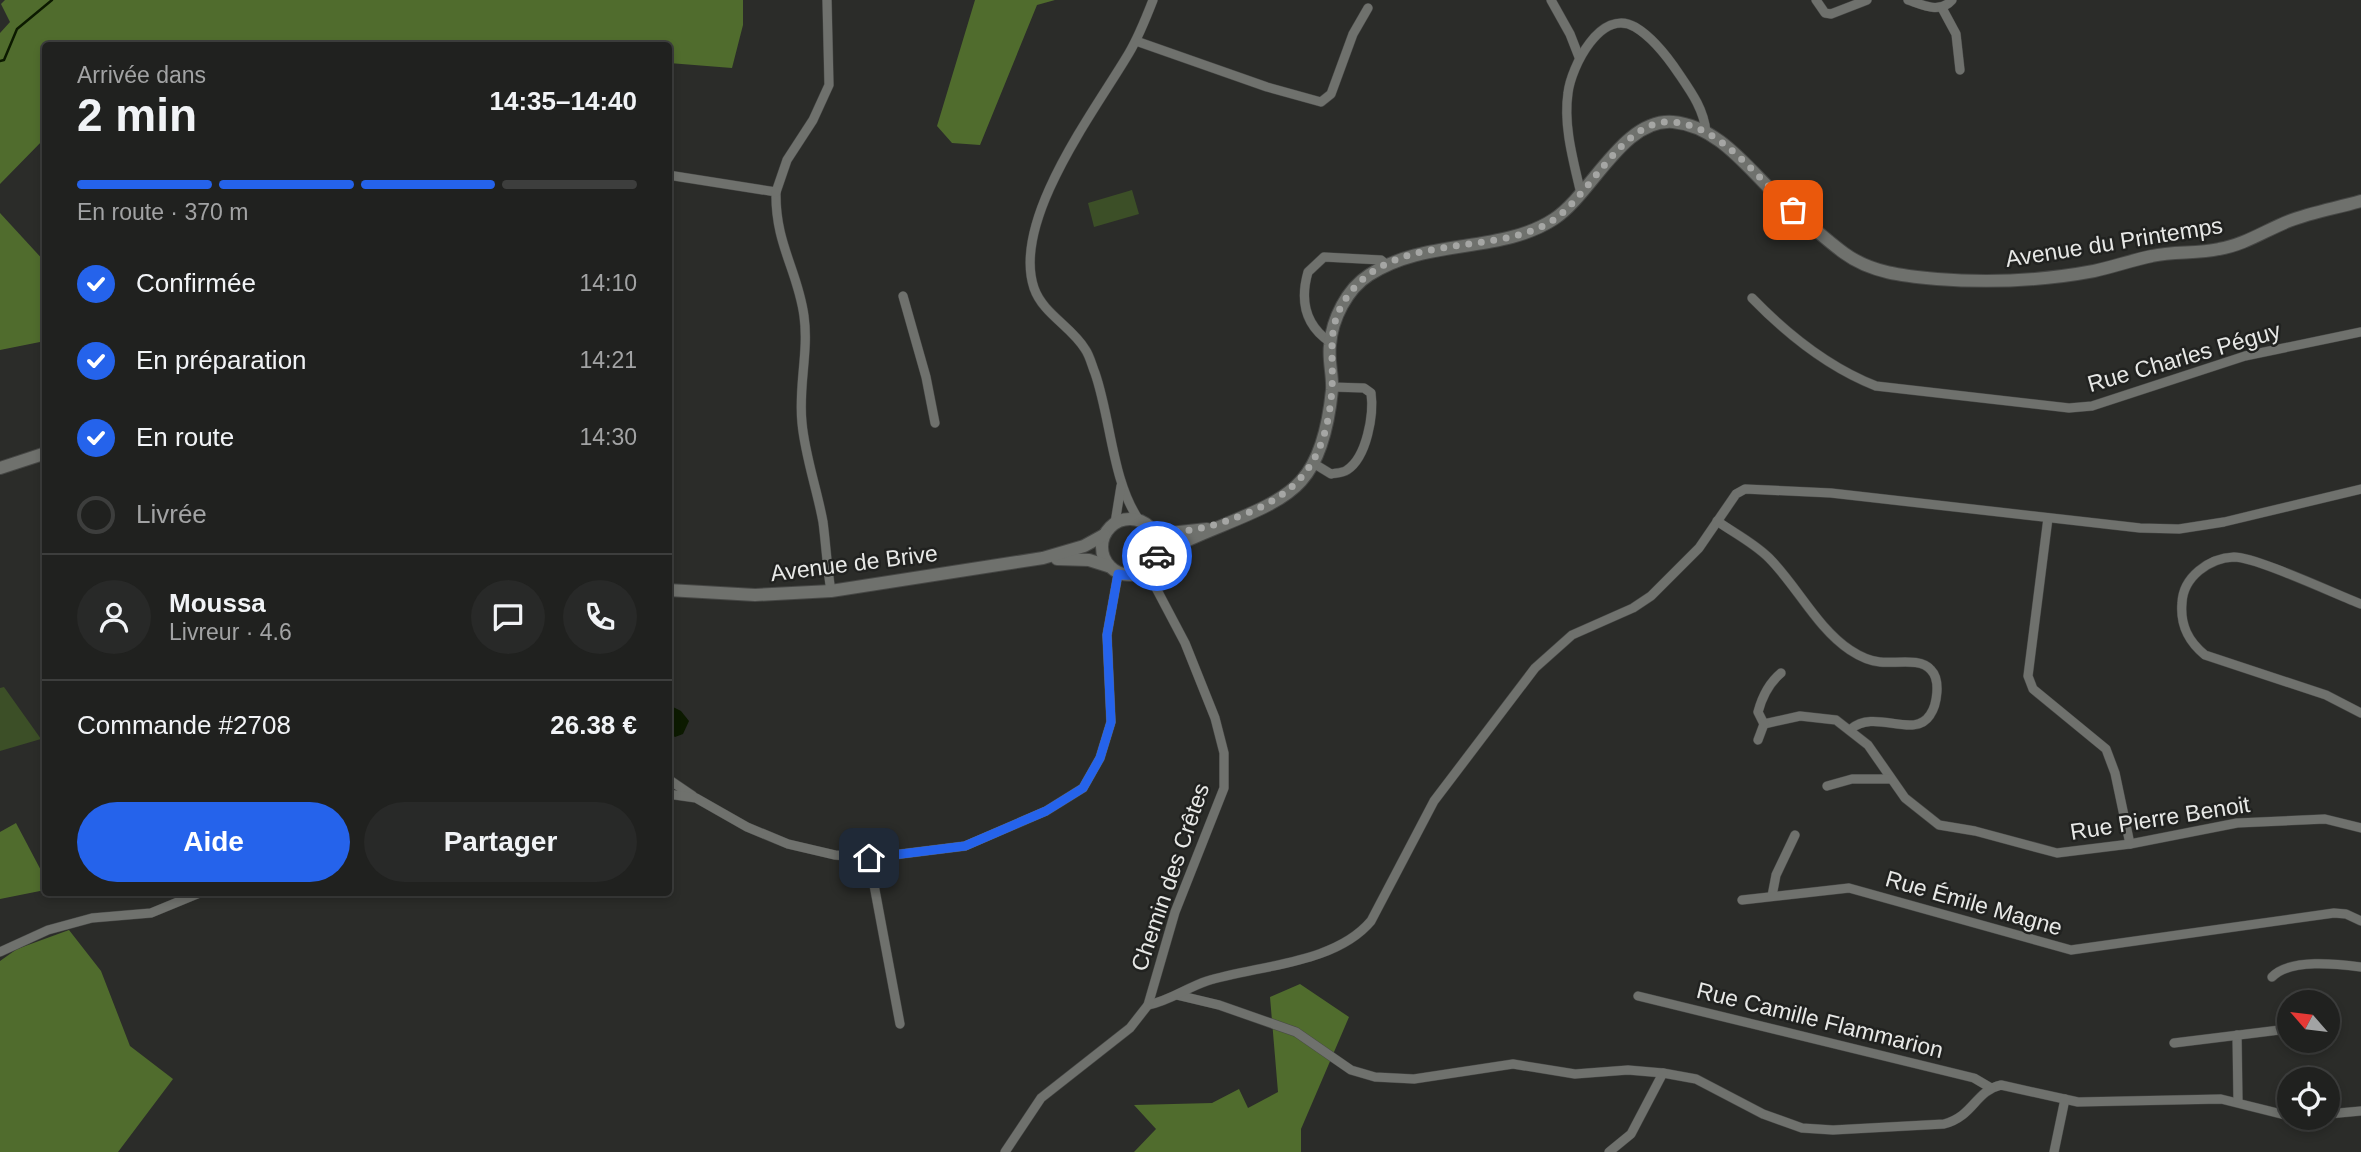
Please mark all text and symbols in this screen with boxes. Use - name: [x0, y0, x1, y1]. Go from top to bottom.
- text: Arrivée dans: [77, 62, 206, 88]
- text: 14:35–14:40: [490, 86, 637, 116]
- text: 2 min: [77, 89, 197, 141]
- pin: [1763, 180, 1823, 240]
- icon: bag: [1774, 191, 1812, 229]
- text: En route · 370 m: [77, 199, 248, 225]
- street label: Avenue du Printemps: [2004, 212, 2224, 272]
- icon: check: [77, 265, 115, 303]
- text: Confirmée: [136, 268, 256, 298]
- text: 14:10: [579, 270, 637, 296]
- street label: Rue Charles Péguy: [2085, 317, 2284, 397]
- icon: check: [77, 342, 115, 380]
- text: En préparation: [136, 345, 307, 375]
- text: 14:21: [579, 347, 637, 373]
- icon: check: [77, 419, 115, 457]
- text: En route: [136, 422, 234, 452]
- text: 14:30: [579, 424, 637, 450]
- text: Livrée: [136, 499, 207, 529]
- courier: [1122, 521, 1192, 591]
- icon: car: [1138, 537, 1176, 575]
- street label: Avenue de Brive: [769, 540, 939, 586]
- button: person: [77, 580, 151, 654]
- button: chat: [471, 580, 545, 654]
- button: phone: [563, 580, 637, 654]
- text: Moussa: [169, 588, 266, 618]
- text: Livreur · 4.6: [169, 619, 292, 645]
- text: Commande #2708: [77, 710, 291, 740]
- text: 26.38 €: [550, 710, 637, 740]
- street label: Chemin des Crêtes: [1126, 780, 1214, 974]
- street label: Rue Pierre Benoit: [2068, 791, 2252, 845]
- button: Aide: [77, 802, 350, 882]
- button: Partager: [364, 802, 637, 882]
- pin: [839, 828, 899, 888]
- icon: home: [850, 839, 888, 877]
- street label: Rue Émile Magne: [1883, 865, 2065, 941]
- street label: Rue Camille Flammarion: [1694, 977, 1946, 1063]
- north arrow: [2277, 990, 2340, 1054]
- map controls: [2277, 990, 2340, 1130]
- button: locate: [2277, 1067, 2340, 1130]

